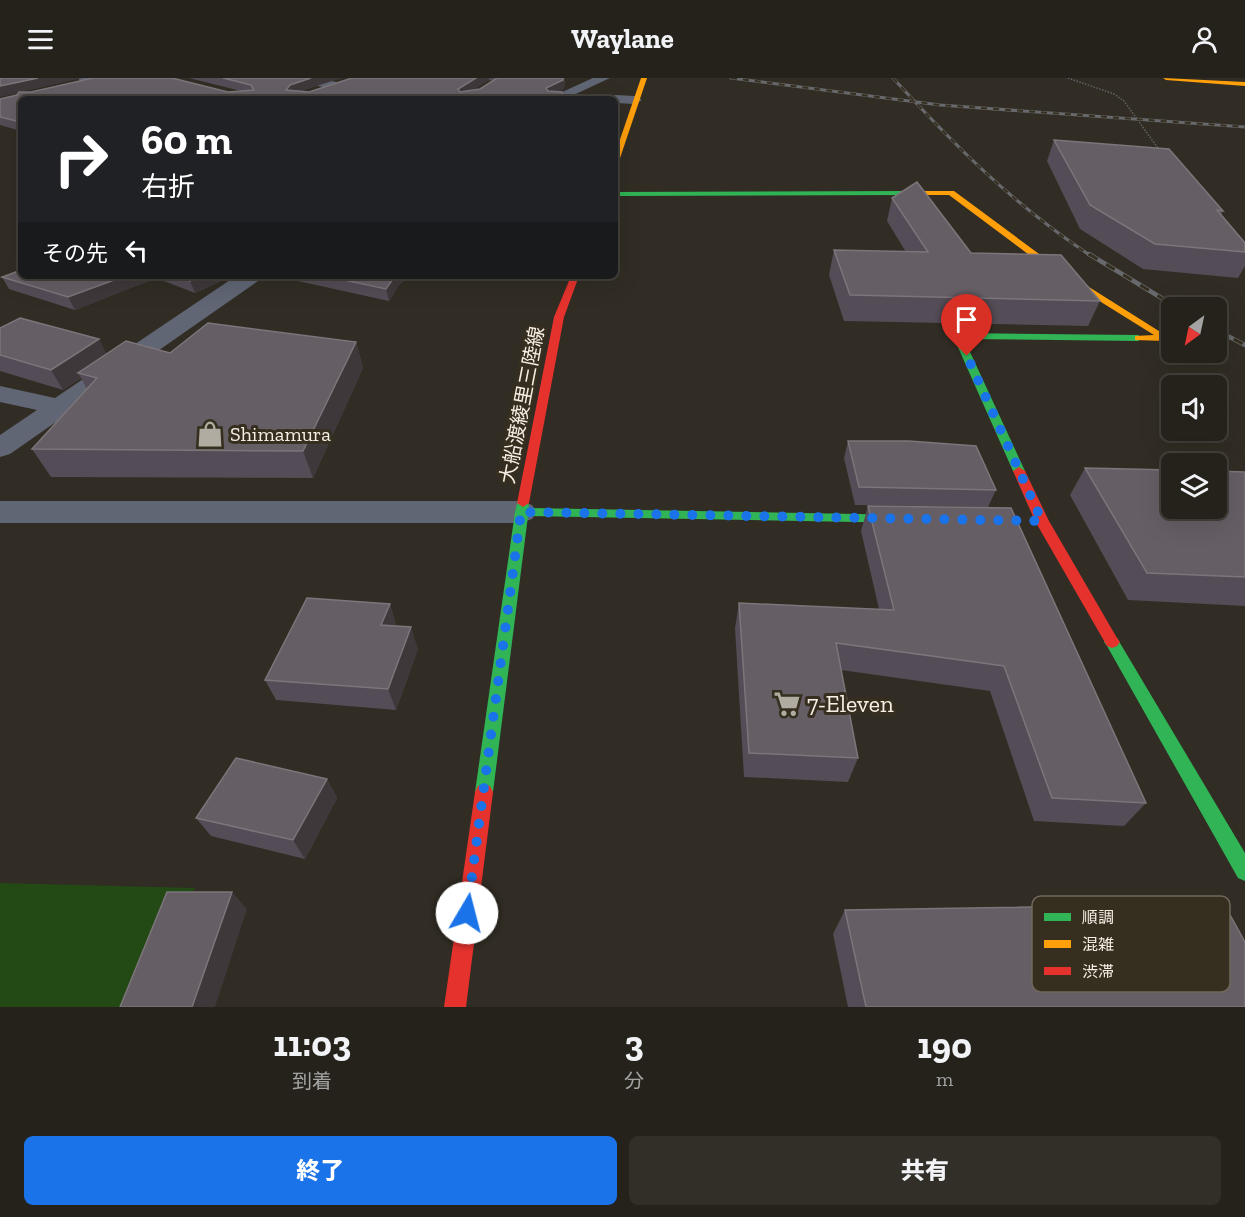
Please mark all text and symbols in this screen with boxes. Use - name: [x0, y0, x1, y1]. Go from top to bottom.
- icon: menu: [24, 23, 57, 56]
- text: Waylane: [571, 23, 674, 55]
- icon: person: [1188, 23, 1221, 56]
- text: 60 m: [141, 114, 232, 165]
- icon: right: [42, 120, 120, 198]
- text: 右折: [141, 171, 195, 203]
- icon: left: [120, 234, 153, 267]
- text: その先: [42, 240, 108, 267]
- pin: [941, 294, 992, 356]
- north arrow: [1161, 297, 1227, 363]
- map controls: [1161, 297, 1227, 519]
- icon: arrive: [950, 303, 983, 336]
- street label: 大船渡綾里三陸線: [495, 324, 549, 486]
- button: sound: [1161, 375, 1227, 441]
- shop icon: Shimamura: [195, 419, 225, 449]
- place label: Shimamura: [230, 422, 331, 446]
- button: layers: [1161, 453, 1227, 519]
- supermarket icon: 7-Eleven: [772, 689, 802, 719]
- place label: 7-Eleven: [807, 689, 894, 718]
- position arrow: [435, 881, 499, 945]
- legend: [1032, 896, 1230, 992]
- text: 順調: [1082, 908, 1114, 927]
- text: 混雑: [1082, 935, 1114, 954]
- text: 渋滞: [1082, 962, 1114, 981]
- text: 11:03: [273, 1022, 351, 1065]
- text: 3: [625, 1022, 644, 1065]
- text: 190: [917, 1024, 972, 1067]
- text: m: [936, 1067, 953, 1091]
- text: 到着: [292, 1069, 332, 1093]
- text: 分: [624, 1069, 644, 1093]
- button: 終了: [24, 1136, 617, 1205]
- button: 共有: [629, 1136, 1221, 1205]

